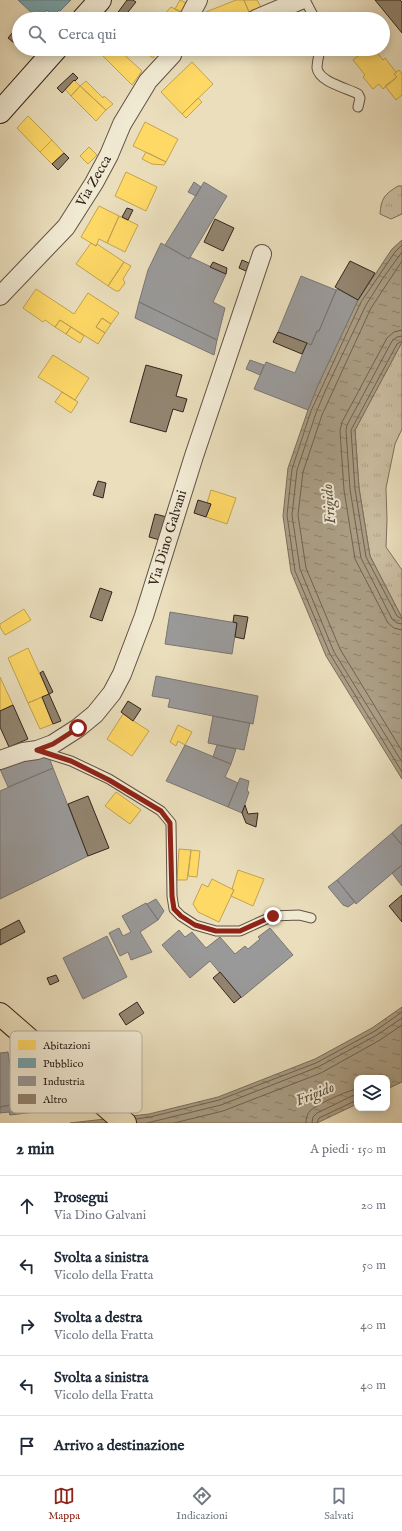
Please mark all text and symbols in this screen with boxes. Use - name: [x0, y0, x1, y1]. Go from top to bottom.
- search box: [12, 12, 390, 56]
- icon: search: [26, 23, 48, 45]
- text: Cerca qui: [58, 25, 117, 44]
- street label: Via Zecca: [72, 151, 116, 211]
- water label: Frigido: [318, 483, 341, 525]
- street label: Via Dino Galvani: [145, 488, 191, 589]
- route start: [69, 719, 87, 737]
- route end: [264, 907, 282, 925]
- legend: [10, 1031, 142, 1113]
- text: Abitazioni: [42, 1039, 90, 1053]
- text: Pubblico: [43, 1057, 83, 1071]
- text: Industria: [43, 1075, 85, 1089]
- map controls: [354, 1075, 390, 1111]
- button: layers: [354, 1075, 390, 1111]
- water label: Frigido: [293, 1078, 338, 1111]
- text: Altro: [42, 1093, 67, 1107]
- text: 2 min: [16, 1139, 54, 1160]
- text: A piedi · 150 m: [310, 1141, 386, 1158]
- text: Prosegui: [54, 1188, 108, 1207]
- icon: ahead: [16, 1195, 38, 1217]
- text: 20 m: [361, 1197, 386, 1214]
- text: Via Dino Galvani: [54, 1207, 146, 1224]
- text: Svolta a sinistra: [54, 1248, 149, 1267]
- icon: left: [16, 1255, 38, 1277]
- text: 50 m: [362, 1257, 386, 1274]
- text: Vicolo della Fratta: [54, 1267, 153, 1284]
- text: Svolta a destra: [54, 1308, 142, 1327]
- icon: right: [16, 1315, 38, 1337]
- text: 40 m: [360, 1317, 386, 1334]
- text: Vicolo della Fratta: [54, 1327, 153, 1344]
- text: Svolta a sinistra: [54, 1368, 149, 1387]
- icon: left: [16, 1375, 38, 1397]
- text: 40 m: [360, 1377, 386, 1394]
- text: Vicolo della Fratta: [54, 1387, 153, 1404]
- icon: arrive: [16, 1435, 38, 1457]
- text: Arrivo a destinazione: [54, 1436, 184, 1455]
- tab: Mappa: [48, 1485, 80, 1523]
- tab: Indicazioni: [176, 1485, 228, 1523]
- tab: Salvati: [324, 1485, 354, 1523]

